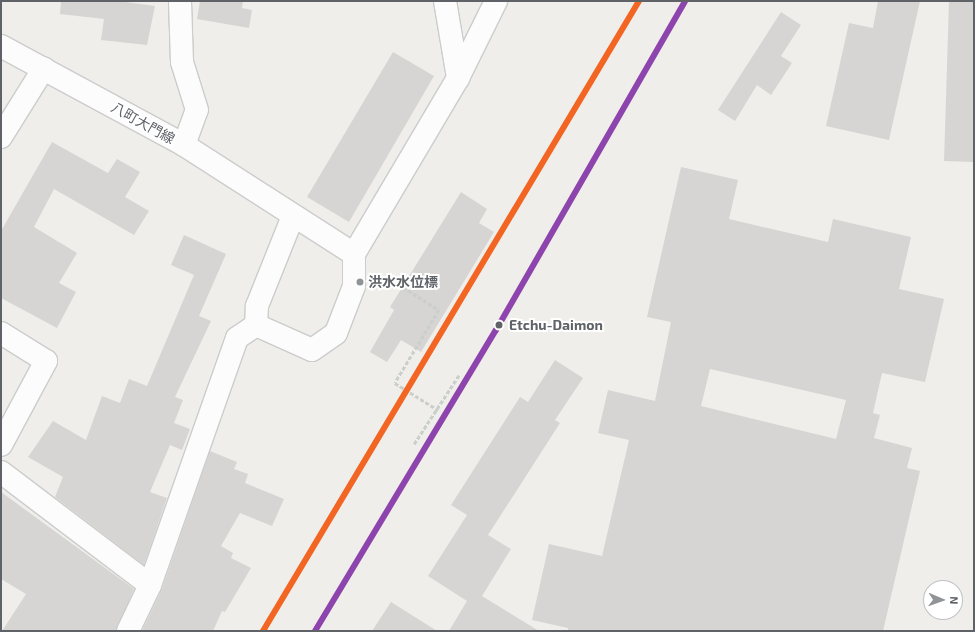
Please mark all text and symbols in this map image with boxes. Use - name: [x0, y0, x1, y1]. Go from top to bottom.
- street label: 八町大門線: [108, 99, 178, 147]
- place label: 洪水水位標: [368, 274, 438, 290]
- marker: 洪水水位標: [355, 277, 365, 287]
- place label: Etchu-Daimon: [509, 317, 603, 333]
- marker: Etchu-Daimon: [492, 318, 506, 332]
- north arrow: [923, 580, 963, 620]
- text: N: [948, 596, 961, 605]

